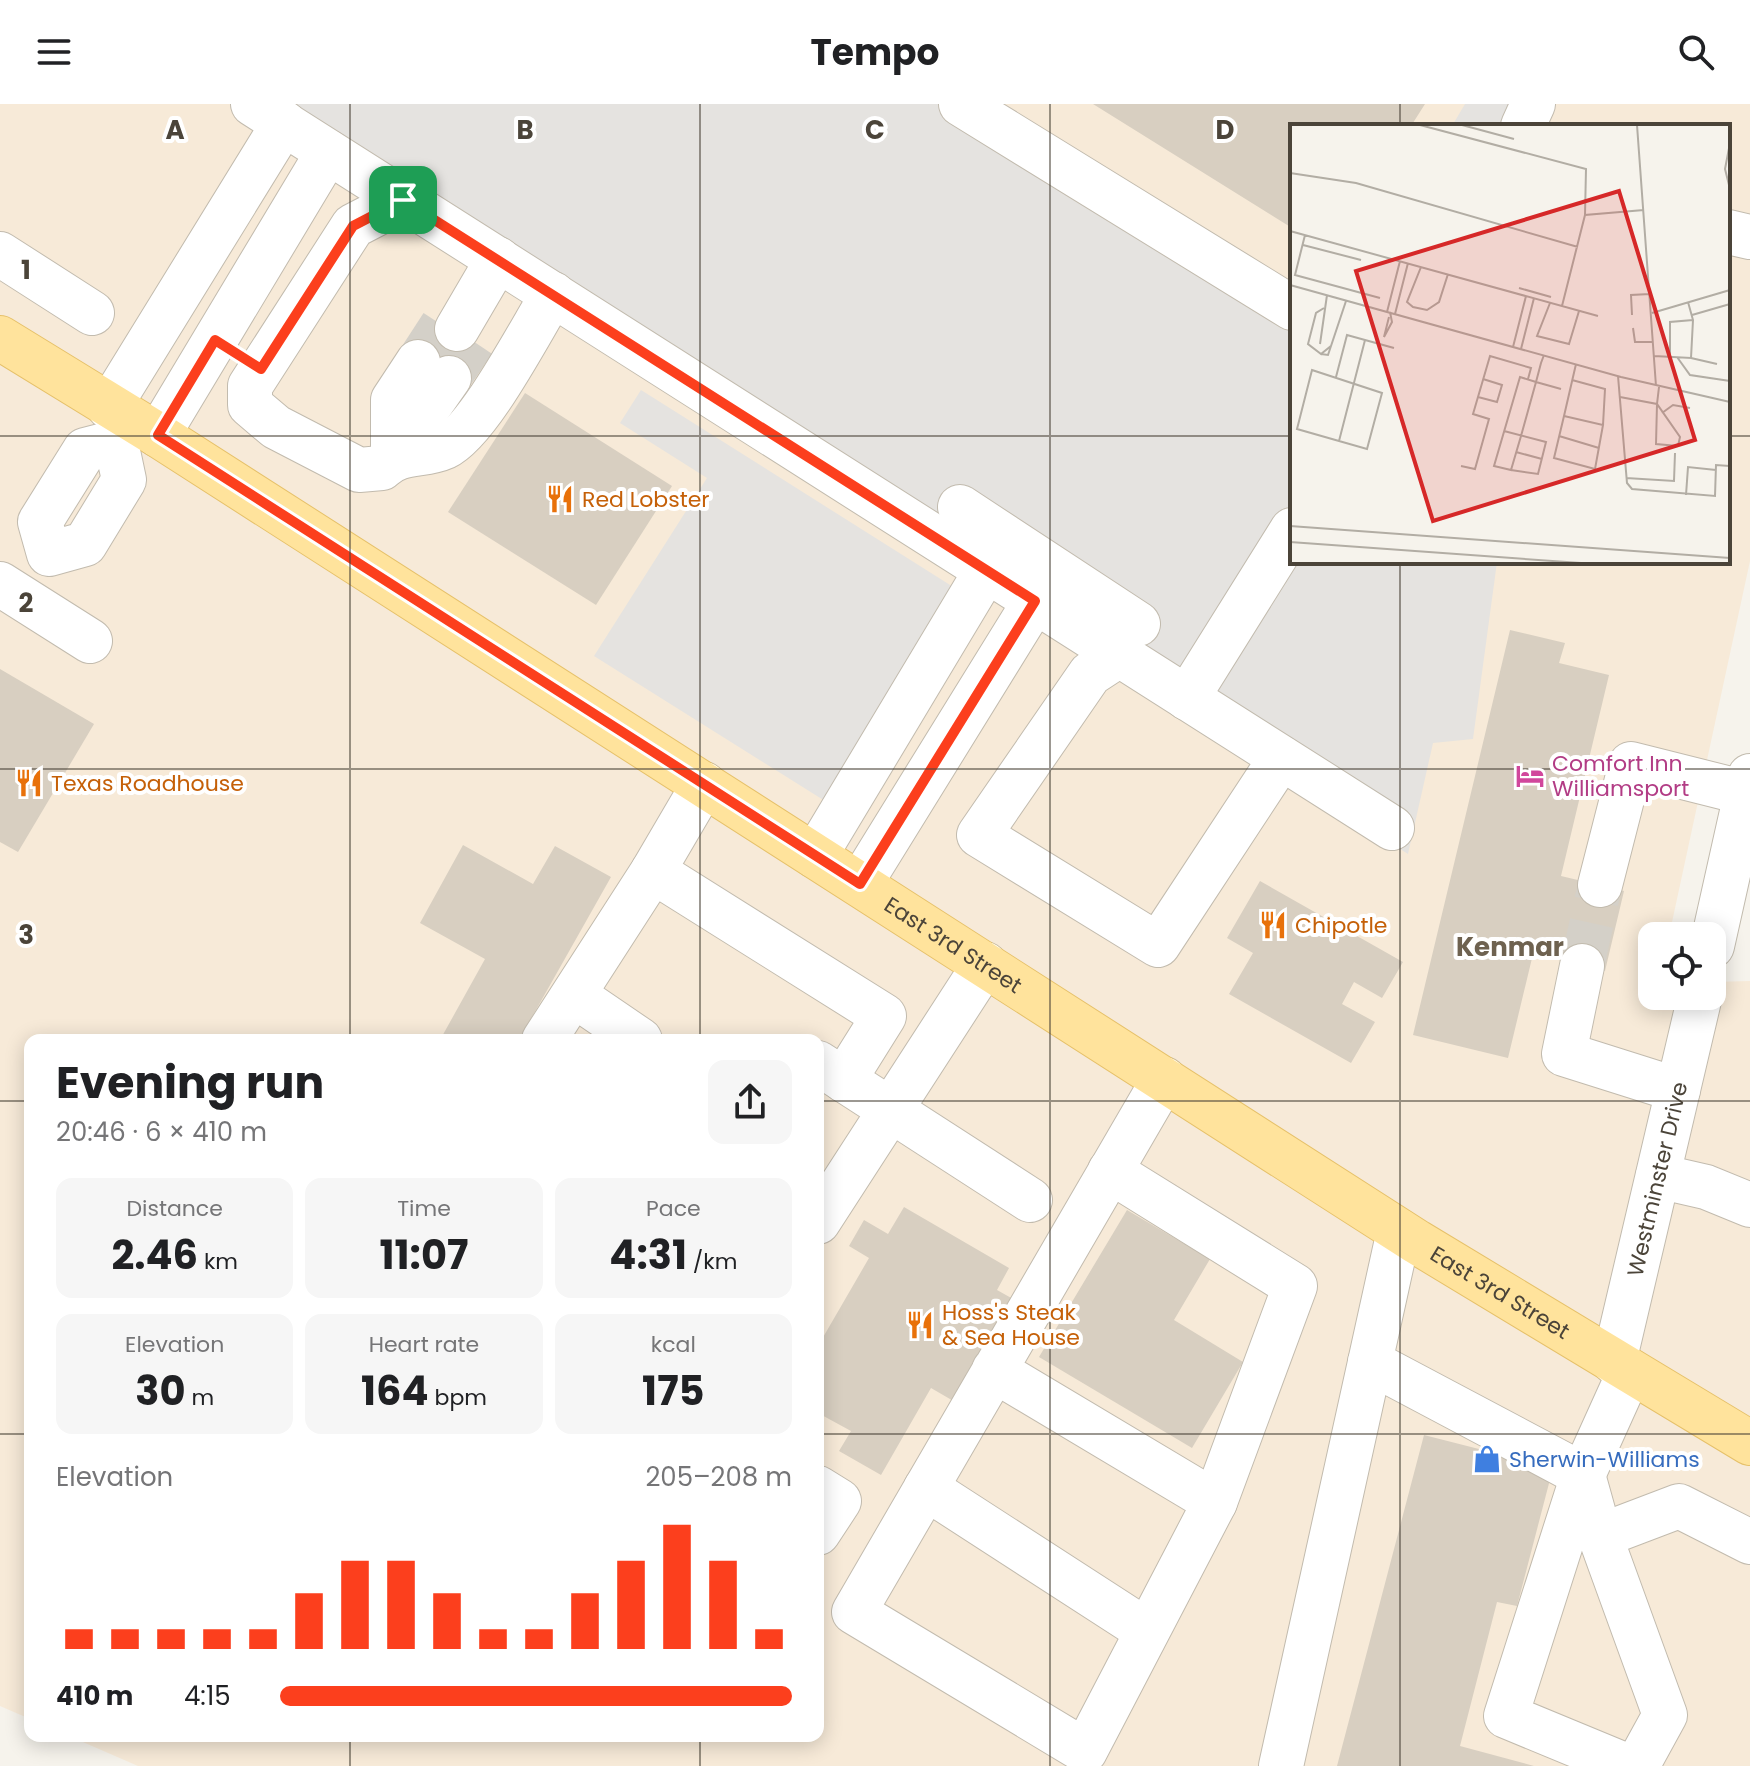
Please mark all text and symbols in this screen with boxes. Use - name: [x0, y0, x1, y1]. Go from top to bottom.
- text: Tempo: [811, 27, 939, 78]
- icon: menu: [32, 30, 76, 74]
- icon: search: [1674, 30, 1718, 74]
- text: A: [165, 112, 185, 148]
- text: B: [516, 112, 534, 148]
- text: C: [865, 112, 885, 148]
- text: D: [1216, 112, 1235, 148]
- inset map: [1290, 124, 1730, 564]
- pin: [369, 166, 437, 234]
- icon: arrive: [381, 178, 425, 222]
- text: 1: [21, 252, 31, 288]
- restaurant icon: Red Lobster: [545, 484, 575, 514]
- place label: Red Lobster: [582, 484, 710, 515]
- text: 2: [19, 585, 34, 621]
- place label: Comfort Inn Williamsport: [1552, 748, 1689, 804]
- hotel icon: Comfort Inn Williamsport: [1515, 761, 1545, 791]
- restaurant icon: Texas Roadhouse: [14, 768, 44, 798]
- place label: Texas Roadhouse: [51, 768, 244, 799]
- street label: East 3rd Street: [878, 890, 1028, 1001]
- restaurant icon: Chipotle: [1258, 910, 1288, 940]
- place label: Chipotle: [1295, 910, 1388, 941]
- text: 3: [18, 917, 34, 953]
- map controls: [1638, 922, 1726, 1010]
- button: locate: [1638, 922, 1726, 1010]
- district label: Kenmar: [1456, 929, 1564, 965]
- text: Evening run: [56, 1052, 324, 1113]
- button: share: [708, 1060, 792, 1144]
- street label: Westminster Drive: [1620, 1079, 1695, 1280]
- text: 20:46 · 6 × 410 m: [56, 1114, 267, 1150]
- text: Distance: [126, 1193, 223, 1224]
- text: Time: [397, 1193, 451, 1224]
- text: Pace: [646, 1193, 701, 1224]
- text: 2.46: [111, 1227, 198, 1283]
- text: 11:07: [380, 1227, 468, 1283]
- text: 4:31: [609, 1227, 687, 1283]
- street label: East 3rd Street: [1424, 1239, 1576, 1347]
- text: km: [198, 1246, 238, 1277]
- text: /km: [687, 1246, 737, 1277]
- place label: Hoss's Steak & Sea House: [942, 1297, 1080, 1353]
- restaurant icon: Hoss's Steak & Sea House: [905, 1310, 935, 1340]
- text: Elevation: [125, 1329, 224, 1360]
- text: Heart rate: [369, 1329, 479, 1360]
- text: kcal: [651, 1329, 696, 1360]
- text: 30: [135, 1363, 186, 1419]
- text: 164: [361, 1363, 429, 1419]
- text: 175: [642, 1363, 705, 1419]
- text: m: [186, 1382, 214, 1413]
- text: bpm: [429, 1382, 487, 1413]
- shop icon: Sherwin-Williams: [1472, 1444, 1502, 1474]
- place label: Sherwin-Williams: [1509, 1444, 1700, 1475]
- text: Elevation: [56, 1459, 173, 1495]
- text: 205–208 m: [645, 1459, 792, 1495]
- text: 410 m: [56, 1678, 133, 1714]
- text: 4:15: [184, 1678, 231, 1714]

